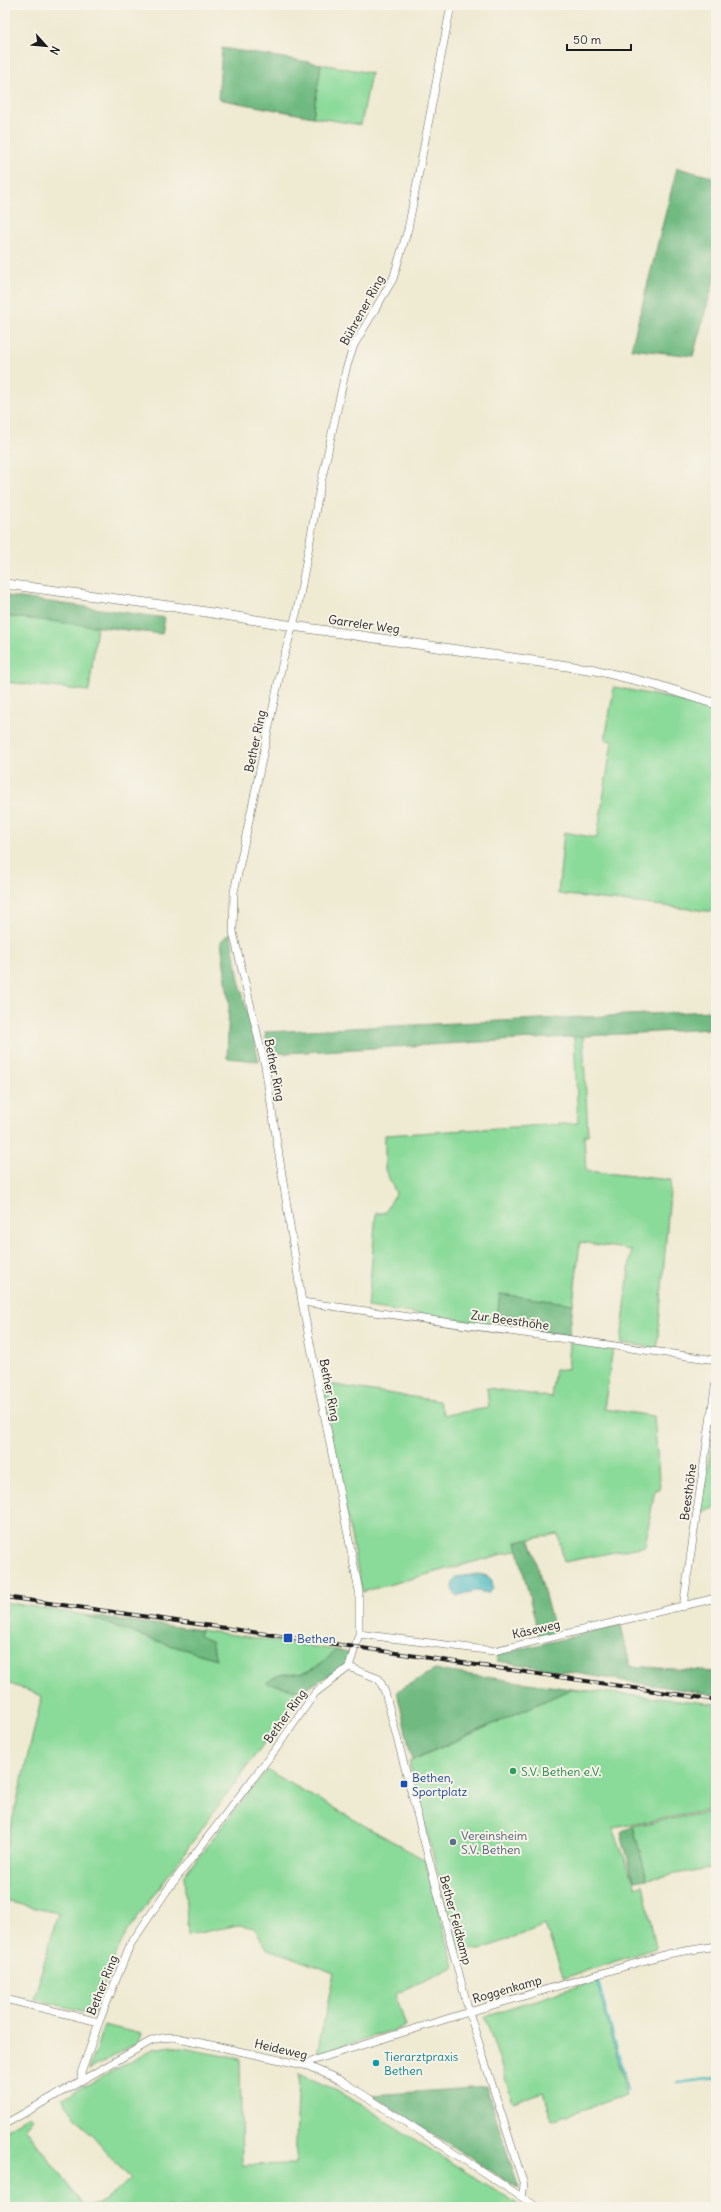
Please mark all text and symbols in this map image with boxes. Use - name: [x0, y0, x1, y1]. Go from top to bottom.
- north arrow: [26, 26, 66, 66]
- scale bar: [567, 26, 631, 52]
- text: 50 m: [573, 32, 602, 47]
- text: N: [47, 44, 63, 57]
- street label: Bührener Ring: [337, 272, 387, 348]
- street label: Garreler Weg: [327, 612, 401, 636]
- street label: Bether Ring: [241, 708, 269, 774]
- street label: Bether Ring: [262, 1037, 288, 1103]
- street label: Zur Beesthöhe: [470, 1307, 550, 1333]
- street label: Bether Ring: [317, 1357, 343, 1423]
- street label: Beesthöhe: [677, 1463, 699, 1521]
- street label: Käseweg: [511, 1616, 561, 1642]
- place label: Bethen: [297, 1631, 336, 1646]
- marker: Bethen: [282, 1632, 294, 1644]
- street label: Bether Ring: [260, 1686, 310, 1746]
- place label: S.V. Bethen e.V.: [521, 1764, 601, 1779]
- marker: S.V. Bethen e.V.: [508, 1766, 518, 1776]
- place label: Bethen, Sportplatz: [412, 1770, 468, 1799]
- marker: Bethen, Sportplatz: [399, 1779, 409, 1789]
- place label: Vereinsheim S.V. Bethen: [461, 1828, 528, 1857]
- marker: Vereinsheim S.V. Bethen: [448, 1837, 458, 1847]
- street label: Bether Feldkamp: [437, 1874, 475, 1967]
- street label: Bether Ring: [83, 1953, 121, 2017]
- street label: Roggenkamp: [471, 1972, 544, 2006]
- street label: Heideweg: [253, 2036, 309, 2062]
- place label: Tierarztpraxis Bethen: [384, 2049, 458, 2078]
- marker: Tierarztpraxis Bethen: [371, 2058, 381, 2068]

